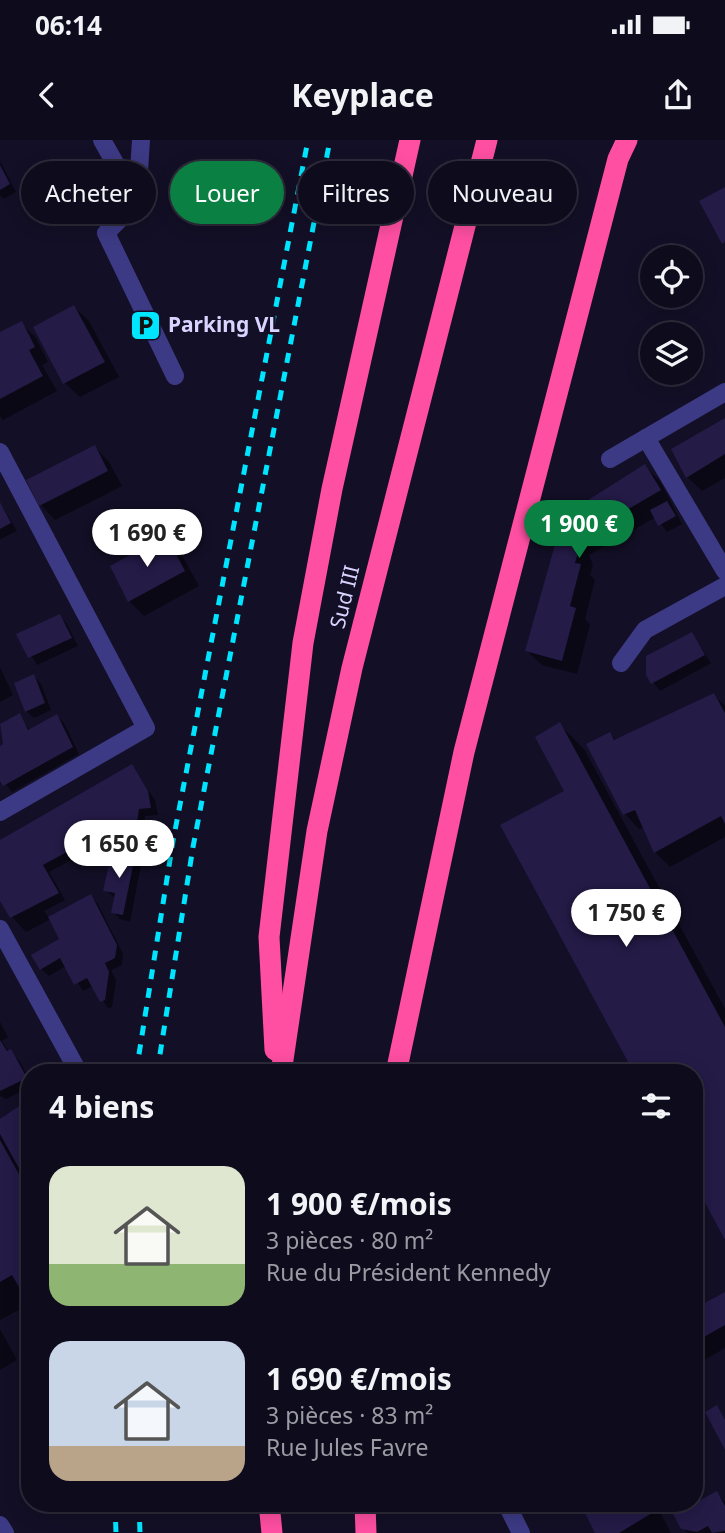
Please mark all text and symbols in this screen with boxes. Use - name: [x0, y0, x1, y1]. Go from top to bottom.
- text: 06:14: [35, 7, 102, 43]
- text: Keyplace: [291, 73, 434, 116]
- icon: back: [28, 76, 66, 114]
- icon: share: [659, 76, 697, 114]
- chip: Acheter: [21, 161, 156, 224]
- chip: Louer: [170, 161, 284, 224]
- chip: Filtres: [298, 161, 414, 224]
- chip: Nouveau: [428, 161, 577, 224]
- map controls: [640, 245, 703, 385]
- button: locate: [640, 245, 703, 308]
- parking icon: Parking VL: [128, 308, 162, 342]
- place label: Parking VL: [168, 310, 280, 338]
- button: layers: [640, 322, 703, 385]
- pin: 1 900 €: [514, 500, 644, 560]
- text: 1 900 €: [540, 507, 618, 539]
- pin: 1 690 €: [82, 510, 212, 569]
- text: 1 690 €: [108, 516, 186, 548]
- street label: Sud III: [323, 562, 365, 631]
- pin: 1 650 €: [54, 820, 184, 880]
- text: 1 650 €: [80, 827, 158, 859]
- pin: 1 750 €: [561, 890, 691, 949]
- text: 1 750 €: [587, 896, 665, 928]
- text: 4 biens: [49, 1086, 154, 1127]
- icon: filters: [637, 1087, 675, 1125]
- text: 1 900 €/mois: [266, 1183, 452, 1224]
- icon: home: [105, 1194, 189, 1278]
- text: 3 pièces · 80 m²: [266, 1224, 433, 1256]
- text: Rue du Président Kennedy: [266, 1256, 551, 1288]
- text: 1 690 €/mois: [266, 1358, 452, 1399]
- icon: home: [105, 1369, 189, 1453]
- text: 3 pièces · 83 m²: [266, 1399, 433, 1431]
- text: Rue Jules Favre: [266, 1431, 428, 1463]

